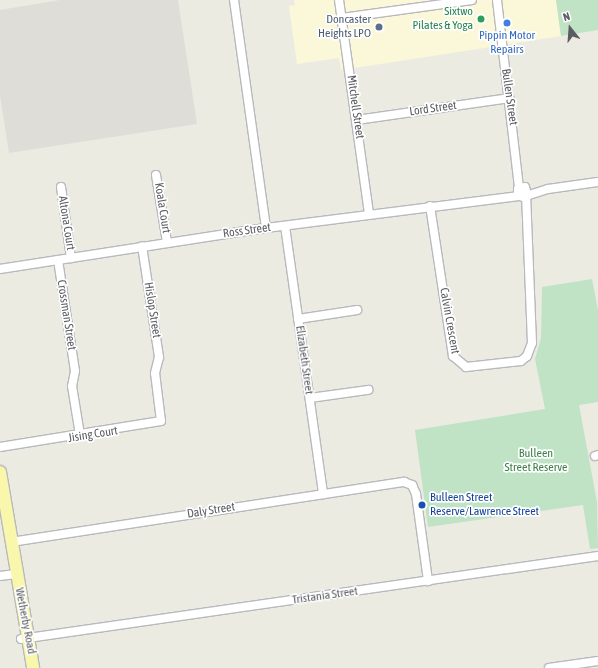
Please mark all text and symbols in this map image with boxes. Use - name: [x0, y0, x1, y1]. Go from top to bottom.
- place label: Sixtwo Pilates & Yoga: [413, 5, 473, 33]
- north arrow: [550, 8, 590, 48]
- text: N: [562, 10, 571, 23]
- place label: Doncaster Heights LPO: [318, 13, 371, 41]
- marker: Sixtwo Pilates & Yoga: [476, 14, 486, 24]
- marker: Pippin Motor Repairs: [502, 18, 512, 28]
- marker: Doncaster Heights LPO: [374, 22, 384, 32]
- place label: Pippin Motor Repairs: [479, 29, 535, 57]
- street label: Bullen Street: [498, 68, 520, 126]
- street label: Mitchell Street: [343, 74, 367, 140]
- street label: Lord Street: [408, 99, 458, 119]
- street label: Koala Court: [151, 182, 173, 234]
- street label: Altona Court: [55, 195, 77, 251]
- street label: Ross Street: [222, 221, 272, 241]
- street label: Crossman Street: [53, 279, 79, 351]
- street label: Hislop Street: [140, 281, 164, 339]
- street label: Calvin Crescent: [436, 287, 462, 355]
- street label: Elizabeth Street: [292, 325, 316, 395]
- street label: Jising Court: [67, 424, 119, 446]
- park label: Bulleen Street Reserve: [505, 447, 567, 475]
- place label: Bulleen Street Reserve/Lawrence Street: [430, 491, 539, 519]
- street label: Daly Street: [186, 500, 236, 522]
- marker: Bulleen Street Reserve/Lawrence Street: [417, 500, 427, 510]
- street label: Tristania Street: [291, 584, 359, 608]
- street label: Wetherby Road: [12, 587, 38, 655]

